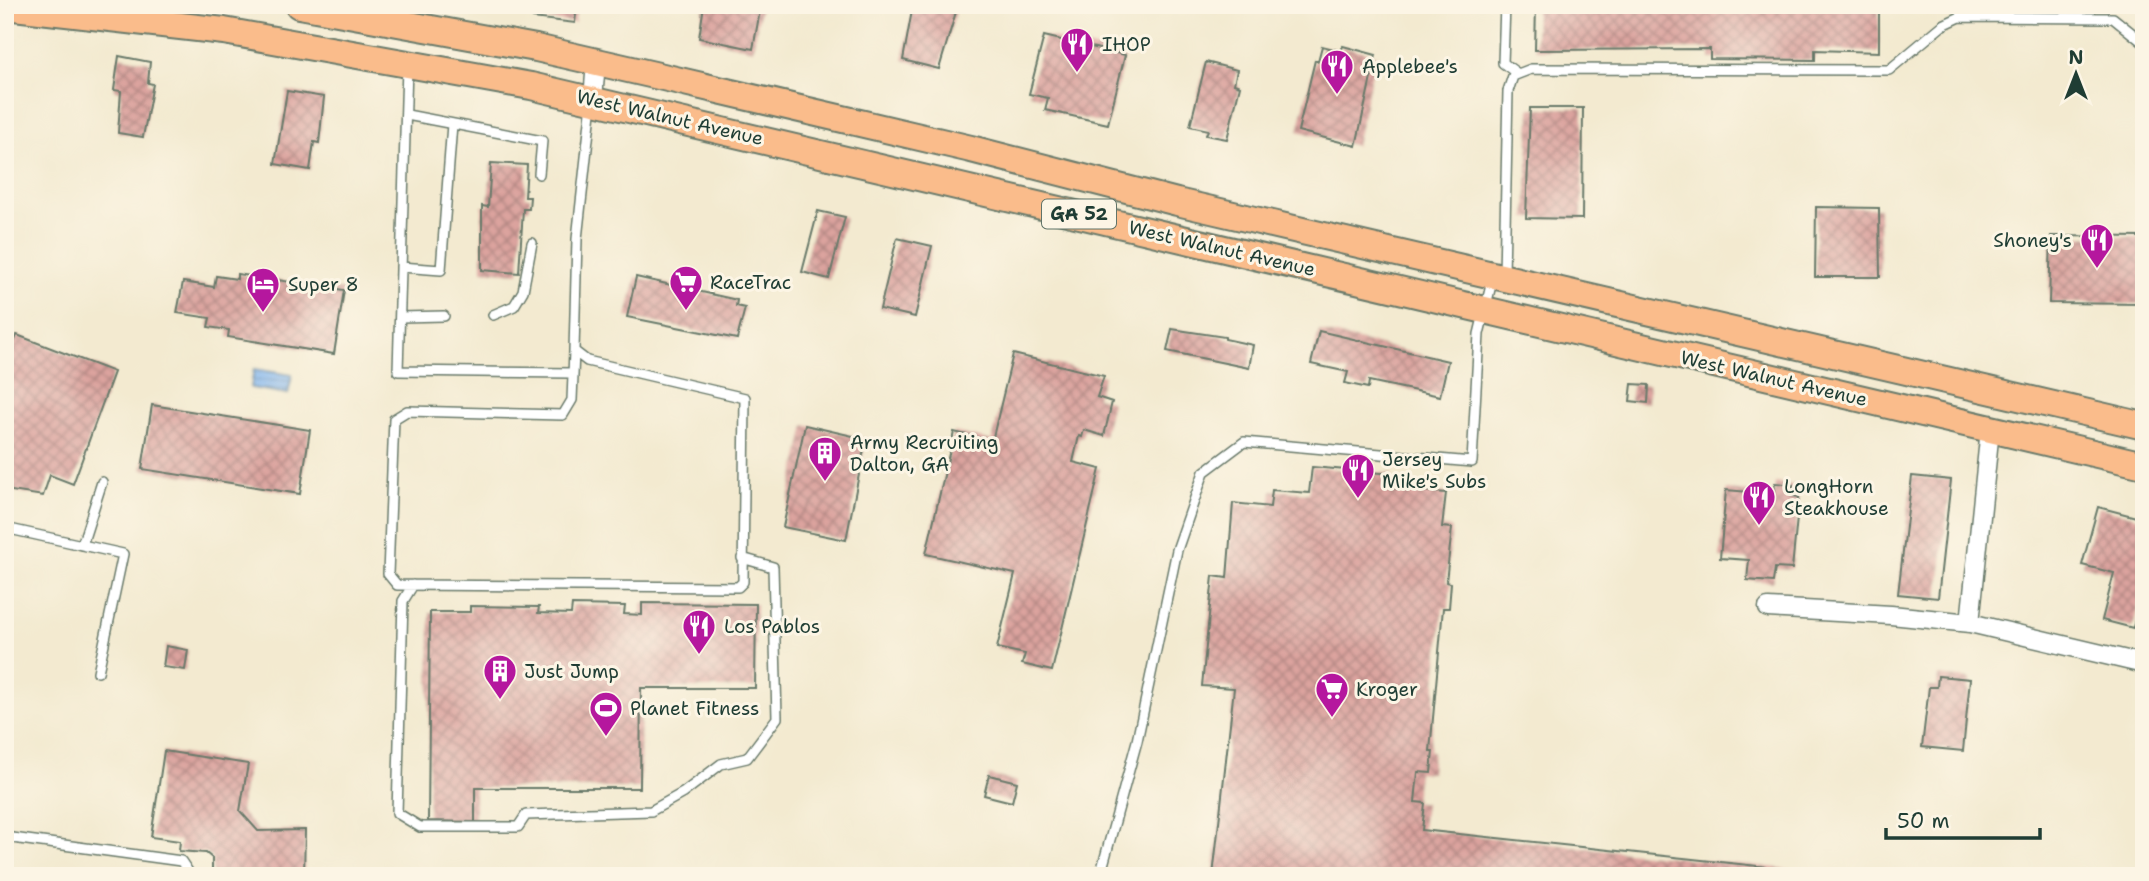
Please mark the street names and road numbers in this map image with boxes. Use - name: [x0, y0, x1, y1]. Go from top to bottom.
- street label: West Walnut Avenue: [574, 84, 766, 151]
- road number: GA 52: [1042, 200, 1116, 229]
- street label: West Walnut Avenue: [1126, 215, 1318, 282]
- street label: West Walnut Avenue: [1678, 345, 1870, 412]

